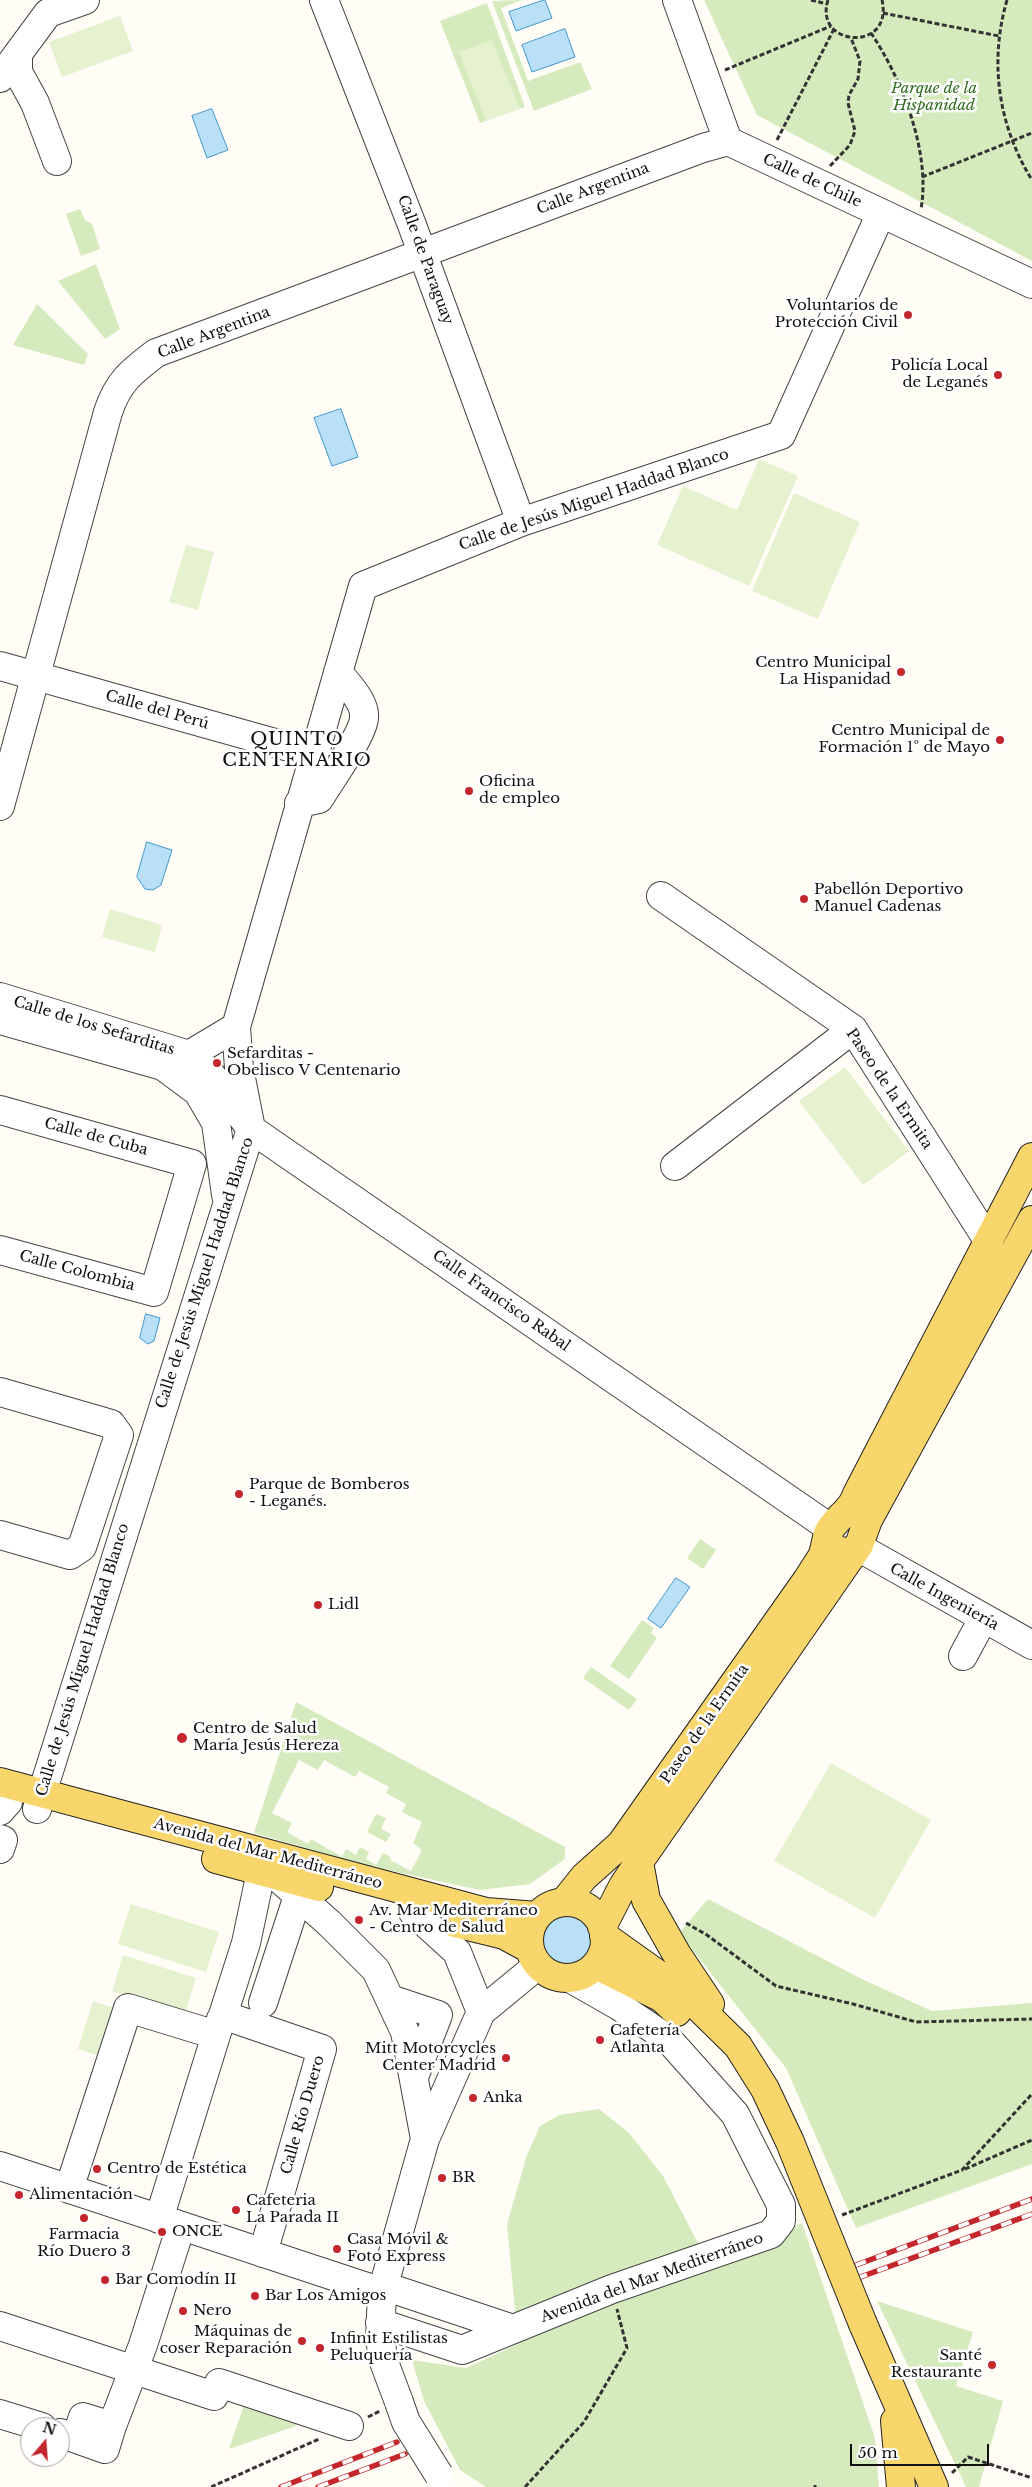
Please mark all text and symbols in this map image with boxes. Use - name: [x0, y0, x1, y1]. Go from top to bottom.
- park label: Parque de la Hispanidad: [891, 80, 977, 115]
- street label: Calle de Chile: [760, 150, 864, 212]
- street label: Calle Argentina: [534, 159, 652, 219]
- street label: Calle de Paraguay: [393, 193, 457, 327]
- place label: Voluntarios de Protección Civil: [775, 297, 898, 332]
- street label: Calle Argentina: [155, 303, 273, 363]
- marker: Voluntarios de Protección Civil: [902, 309, 914, 321]
- place label: Policía Local de Leganés: [891, 357, 988, 392]
- marker: Policía Local de Leganés: [992, 369, 1004, 381]
- street label: Calle de Jesús Miguel Haddad Blanco: [457, 445, 731, 555]
- place label: Centro Municipal La Hispanidad: [755, 654, 891, 689]
- marker: Centro Municipal La Hispanidad: [895, 666, 907, 678]
- street label: Calle del Perú: [103, 687, 211, 733]
- place label: Centro Municipal de Formación 1º de Mayo: [818, 722, 990, 757]
- district label: QUINTO CENTENARIO: [221, 729, 373, 772]
- marker: Centro Municipal de Formación 1º de Mayo: [994, 734, 1006, 746]
- place label: Oficina de empleo: [479, 773, 560, 808]
- marker: Oficina de empleo: [463, 785, 475, 797]
- place label: Pabellón Deportivo Manuel Cadenas: [814, 881, 963, 916]
- marker: Pabellón Deportivo Manuel Cadenas: [798, 893, 810, 905]
- street label: Calle de los Sefarditas: [11, 993, 177, 1059]
- street label: Paseo de la Ermita: [842, 1025, 936, 1153]
- place label: Sefarditas - Obelisco V Centenario: [227, 1045, 401, 1080]
- marker: Sefarditas - Obelisco V Centenario: [211, 1057, 223, 1069]
- street label: Calle de Cuba: [42, 1115, 150, 1159]
- street label: Calle de Jesús Miguel Haddad Blanco: [152, 1135, 258, 1411]
- street label: Calle Colombia: [17, 1247, 137, 1295]
- street label: Calle Francisco Rabal: [429, 1247, 573, 1355]
- place label: Parque de Bomberos - Leganés.: [249, 1476, 410, 1511]
- marker: Parque de Bomberos - Leganés.: [233, 1488, 245, 1500]
- street label: Calle de Jesús Miguel Haddad Blanco: [33, 1521, 133, 1799]
- street label: Calle Ingeniería: [886, 1560, 1002, 1634]
- place label: Lidl: [328, 1596, 359, 1614]
- marker: Lidl: [312, 1599, 324, 1611]
- street label: Paseo de la Ermita: [657, 1661, 753, 1787]
- place label: Centro de Salud María Jesús Hereza: [193, 1720, 339, 1755]
- marker: Centro de Salud María Jesús Hereza: [175, 1731, 189, 1745]
- street label: Avenida del Mar Mediterráneo: [152, 1815, 384, 1893]
- place label: Av. Mar Mediterráneo - Centro de Salud: [369, 1902, 538, 1937]
- marker: Av. Mar Mediterráneo - Centro de Salud: [353, 1914, 365, 1926]
- place label: Cafetería Atlanta: [610, 2022, 680, 2057]
- marker: Cafetería Atlanta: [594, 2034, 606, 2046]
- place label: Mitt Motorcycles Center Madrid: [365, 2040, 496, 2075]
- marker: Mitt Motorcycles Center Madrid: [500, 2052, 512, 2064]
- street label: Calle Río Duero: [277, 2054, 329, 2176]
- place label: Anka: [483, 2089, 522, 2107]
- marker: Anka: [467, 2092, 479, 2104]
- place label: Centro de Estética: [107, 2160, 247, 2178]
- marker: Centro de Estética: [91, 2163, 103, 2175]
- place label: BR: [452, 2169, 475, 2187]
- marker: BR: [436, 2172, 448, 2184]
- place label: Alimentación: [29, 2186, 133, 2204]
- marker: Alimentación: [13, 2189, 25, 2201]
- place label: Cafeteria La Parada II: [246, 2192, 339, 2227]
- marker: Cafeteria La Parada II: [230, 2204, 242, 2216]
- marker: Farmacia Río Duero 3: [78, 2212, 90, 2224]
- place label: ONCE: [172, 2223, 222, 2241]
- place label: Farmacia Río Duero 3: [37, 2226, 131, 2261]
- marker: ONCE: [156, 2226, 168, 2238]
- street label: Avenida del Mar Mediterráneo: [538, 2229, 766, 2327]
- place label: Casa Móvil & Foto Express: [347, 2231, 449, 2266]
- marker: Casa Móvil & Foto Express: [331, 2243, 343, 2255]
- place label: Bar Comodín II: [115, 2271, 236, 2289]
- marker: Bar Comodín II: [99, 2274, 111, 2286]
- place label: Bar Los Amigos: [265, 2287, 386, 2305]
- marker: Bar Los Amigos: [249, 2290, 261, 2302]
- place label: Nero: [193, 2302, 231, 2320]
- marker: Nero: [177, 2305, 189, 2317]
- place label: Máquinas de coser Reparación: [160, 2323, 292, 2358]
- place label: Infinit Estilistas Peluquería: [330, 2330, 448, 2365]
- marker: Máquinas de coser Reparación: [296, 2335, 308, 2347]
- marker: Infinit Estilistas Peluquería: [314, 2342, 326, 2354]
- place label: Santé Restaurante: [891, 2347, 982, 2382]
- marker: Santé Restaurante: [986, 2359, 998, 2371]
- north arrow: [20, 2417, 70, 2467]
- text: N: [40, 2418, 58, 2439]
- scale bar: [852, 2434, 991, 2466]
- text: 50 m: [858, 2443, 898, 2462]

